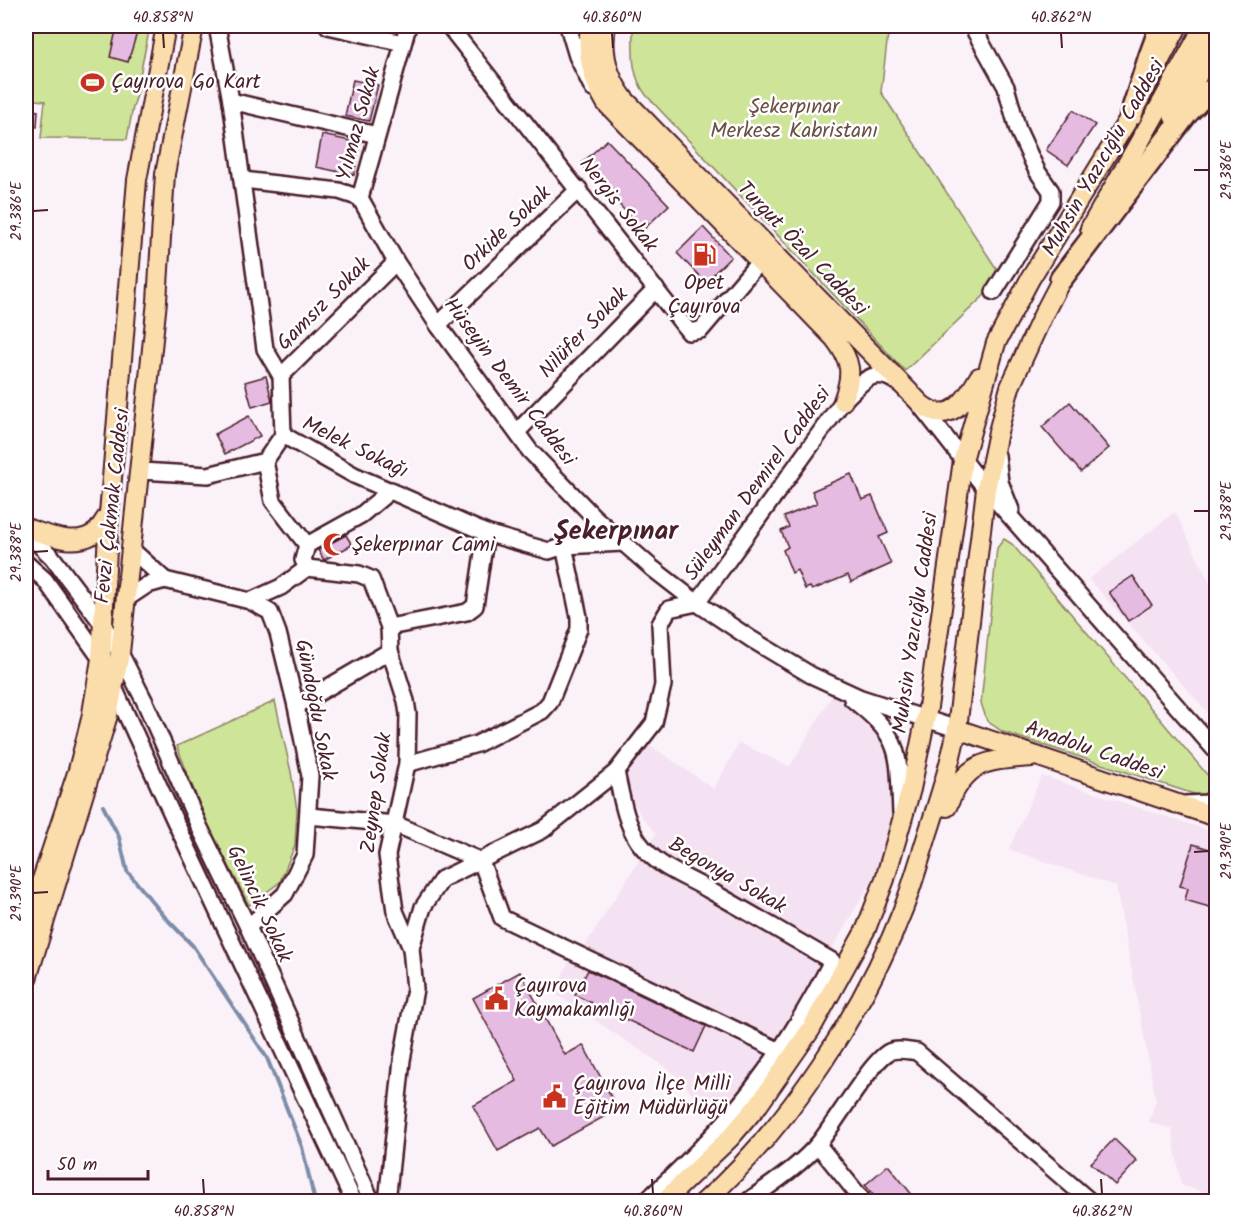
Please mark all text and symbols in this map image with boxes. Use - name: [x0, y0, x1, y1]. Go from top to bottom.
- text: 40.858°N: [133, 6, 193, 30]
- text: 40.860°N: [582, 6, 642, 30]
- text: 40.862°N: [1031, 6, 1091, 30]
- street label: Muhsin Yazıcığlu Caddesi: [1034, 52, 1175, 263]
- street label: Yılmaz Sokak: [328, 63, 390, 185]
- place label: Çayırova Go Kart: [111, 66, 261, 99]
- sports icon: Çayırova Go Kart: [80, 69, 106, 95]
- park label: Şekerpınar Merkesz Kabristanı: [710, 91, 878, 148]
- text: 29.386°E: [1215, 139, 1239, 200]
- street label: Nergis Sokak: [570, 150, 666, 260]
- street label: Turgut Özal Caddesi: [729, 174, 876, 325]
- street label: Orkide Sokak: [455, 178, 559, 280]
- text: 29.386°E: [5, 180, 29, 241]
- fuel station icon: Opet Çayırova: [691, 242, 717, 268]
- street label: Gamsız Sokak: [269, 249, 379, 359]
- place label: Opet Çayırova: [668, 267, 741, 324]
- street label: Nilüfer Sokak: [531, 279, 637, 387]
- street label: Hüseyin Demir Caddesi: [434, 291, 584, 474]
- street label: Süleyman Demirel Caddesi: [676, 379, 840, 588]
- street label: Fevzi Çakmak Caddesi: [86, 406, 140, 605]
- street label: Melek Sokağı: [296, 408, 414, 488]
- text: 29.388°E: [1215, 480, 1239, 541]
- street label: Muhsin Yazıcığlu Caddesi: [884, 509, 948, 736]
- district label: Şekerpınar: [554, 510, 679, 553]
- text: 29.388°E: [5, 521, 29, 582]
- place label: Şekerpınar Cami: [352, 529, 496, 562]
- mosque icon: Şekerpınar Cami: [321, 532, 347, 558]
- street label: Gündoğdu Sokak: [285, 637, 345, 784]
- street label: Anadolu Caddesi: [1020, 712, 1169, 790]
- street label: Zeynep Sokak: [352, 730, 402, 856]
- text: 29.390°E: [1215, 821, 1239, 879]
- street label: Begonya Sokak: [662, 829, 792, 923]
- street label: Gelincik Sokak: [217, 840, 301, 968]
- text: 29.390°E: [5, 863, 29, 921]
- place label: Çayırova Kaymakamlığı: [514, 970, 635, 1027]
- public building icon: Çayırova Kaymakamlığı: [483, 985, 509, 1011]
- place label: Çayırova İlçe Milli Eğitim Müdürlüğü: [573, 1068, 731, 1125]
- public building icon: Çayırova İlçe Milli Eğitim Müdürlüğü: [542, 1083, 568, 1109]
- scale bar: [48, 1143, 148, 1181]
- text: 50 m: [57, 1151, 97, 1180]
- text: 40.858°N: [174, 1200, 234, 1224]
- text: 40.860°N: [623, 1200, 683, 1224]
- text: 40.862°N: [1072, 1200, 1132, 1224]

